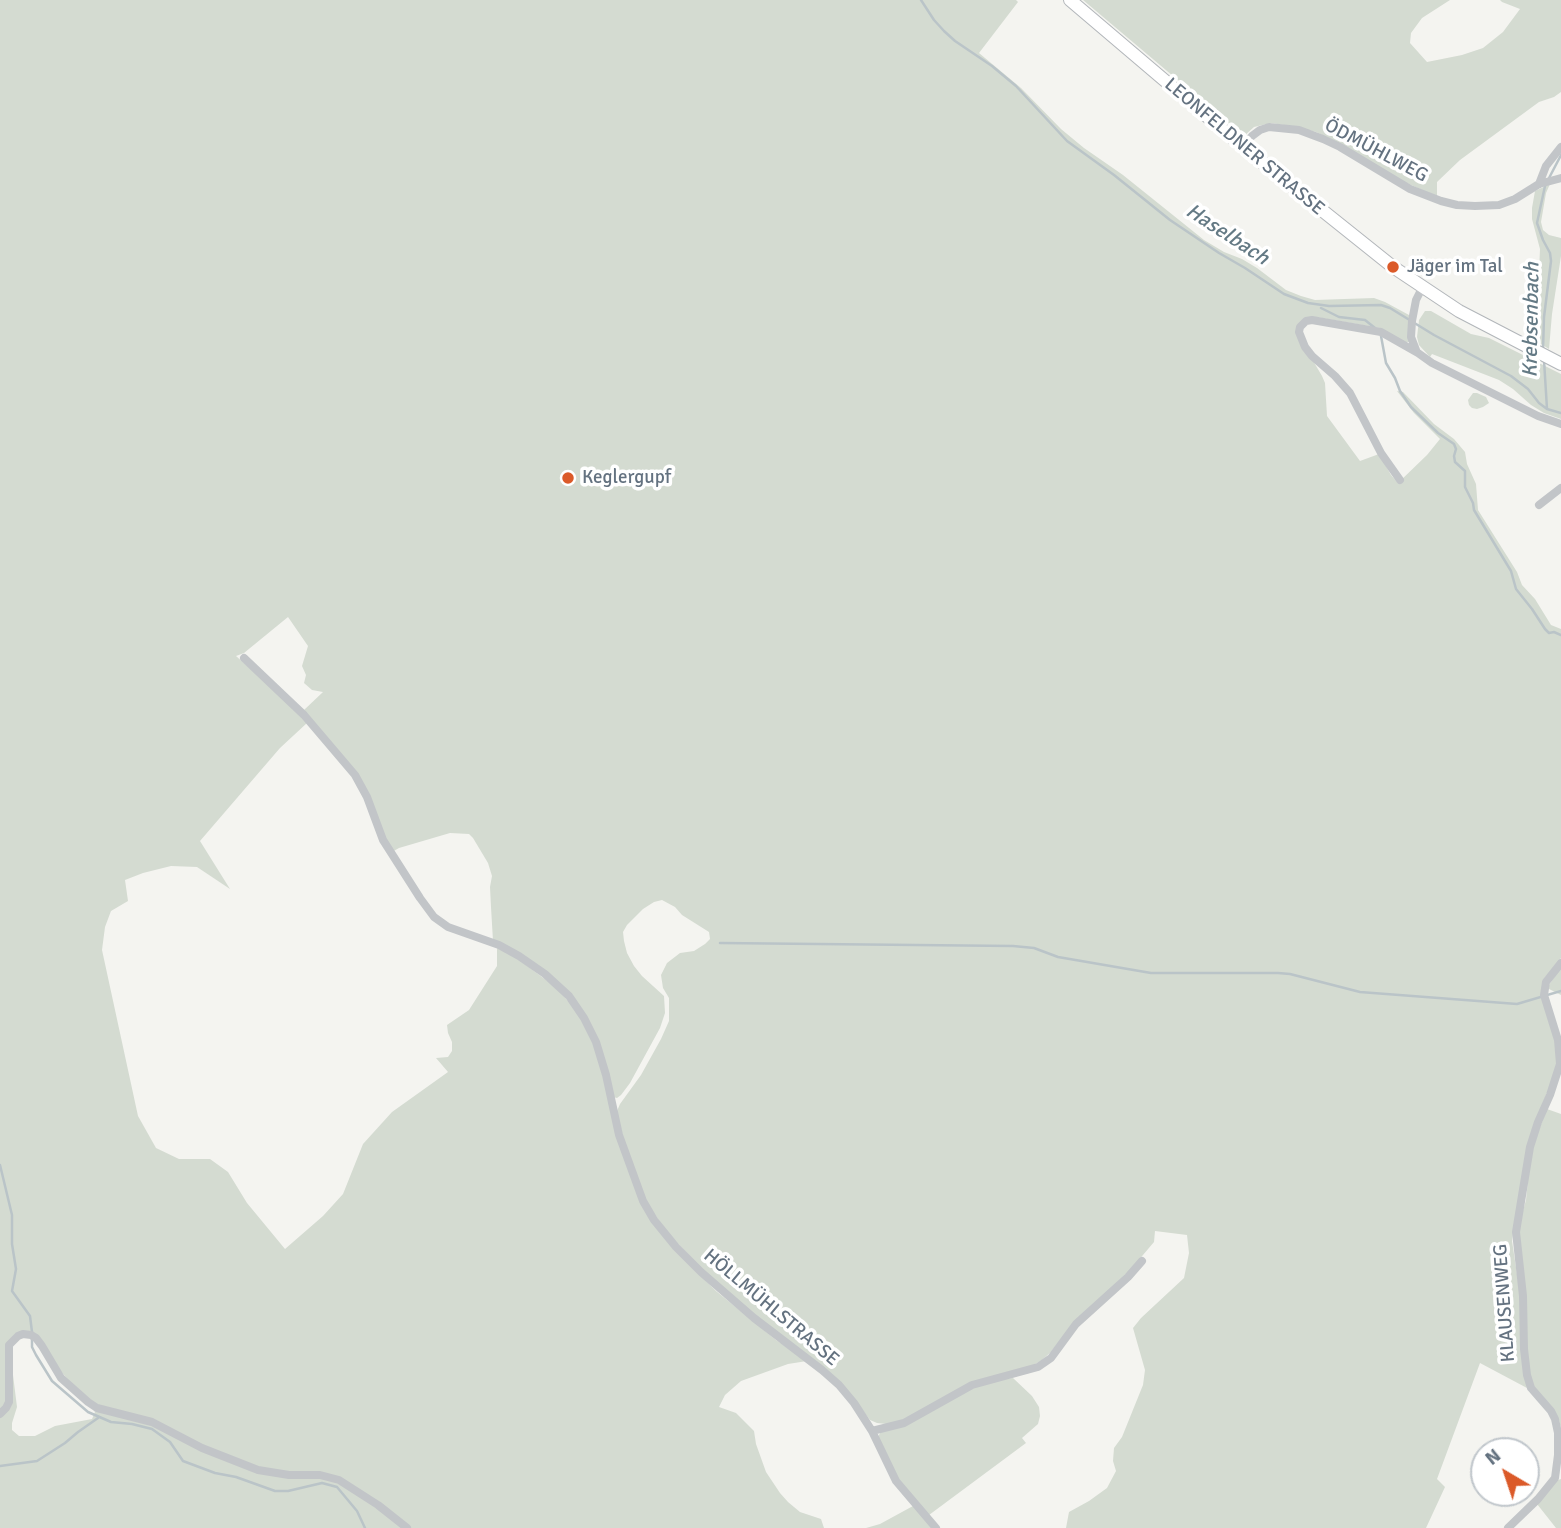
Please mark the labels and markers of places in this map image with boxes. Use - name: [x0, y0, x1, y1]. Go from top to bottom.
- place label: Jäger im Tal: [1407, 256, 1503, 278]
- marker: Jäger im Tal: [1385, 259, 1401, 275]
- place label: Keglergupf: [582, 467, 671, 489]
- marker: Keglergupf: [560, 470, 576, 486]

